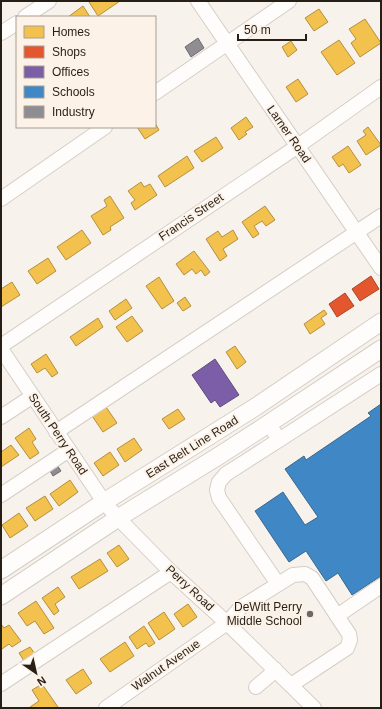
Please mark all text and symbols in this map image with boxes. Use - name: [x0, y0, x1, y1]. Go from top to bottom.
- legend: [16, 16, 156, 128]
- scale bar: [238, 16, 306, 42]
- text: 50 m: [244, 23, 271, 37]
- text: Homes: [52, 25, 90, 39]
- text: Shops: [52, 45, 86, 59]
- text: Offices: [52, 65, 89, 79]
- text: Schools: [52, 85, 95, 99]
- street label: Larner Road: [264, 103, 314, 165]
- text: Industry: [52, 105, 95, 119]
- street label: Francis Street: [156, 190, 226, 244]
- street label: South Perry Road: [26, 391, 90, 477]
- street label: East Belt Line Road: [143, 413, 241, 481]
- street label: Perry Road: [163, 562, 217, 614]
- place label: DeWitt Perry Middle School: [227, 600, 302, 628]
- marker: DeWitt Perry Middle School: [305, 609, 315, 619]
- street label: Walnut Avenue: [129, 636, 203, 694]
- north arrow: [16, 653, 56, 693]
- text: N: [35, 674, 48, 689]

